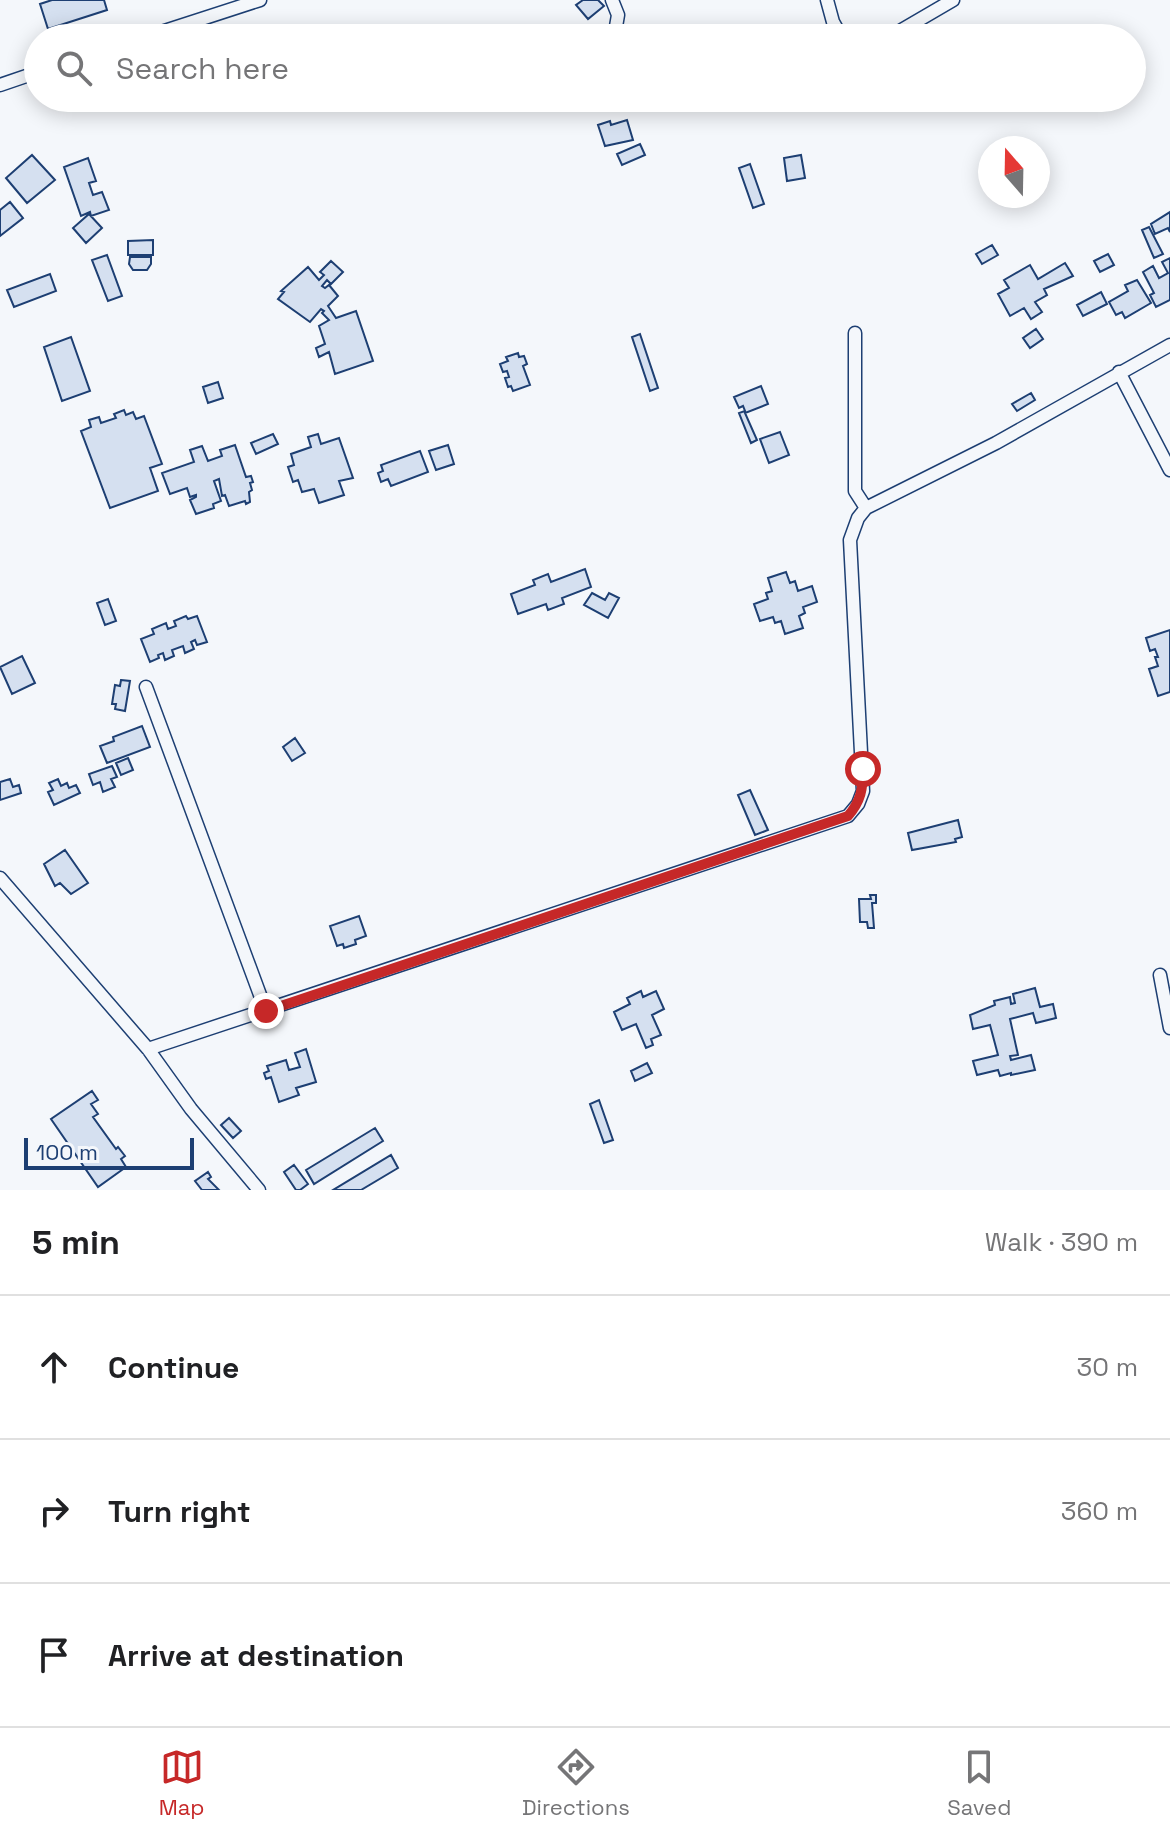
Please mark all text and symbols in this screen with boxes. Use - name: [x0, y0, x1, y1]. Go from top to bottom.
- search box: [24, 24, 1146, 112]
- icon: search: [52, 46, 96, 90]
- text: Search here: [116, 49, 289, 88]
- north arrow: [978, 136, 1050, 208]
- route start: [845, 751, 881, 787]
- route end: [248, 993, 284, 1029]
- scale bar: [24, 1134, 194, 1170]
- text: 100 m: [36, 1138, 98, 1166]
- text: 5 min: [32, 1221, 120, 1264]
- text: Walk · 390 m: [985, 1225, 1138, 1259]
- icon: ahead: [32, 1345, 76, 1389]
- text: Continue: [108, 1348, 239, 1387]
- text: 30 m: [1077, 1350, 1138, 1384]
- icon: right: [32, 1489, 76, 1533]
- text: Turn right: [108, 1492, 251, 1531]
- text: 360 m: [1061, 1494, 1138, 1528]
- icon: arrive: [32, 1633, 76, 1677]
- text: Arrive at destination: [108, 1636, 404, 1675]
- tab: Map: [159, 1745, 205, 1821]
- tab: Directions: [522, 1745, 630, 1821]
- tab: Saved: [947, 1745, 1011, 1821]

